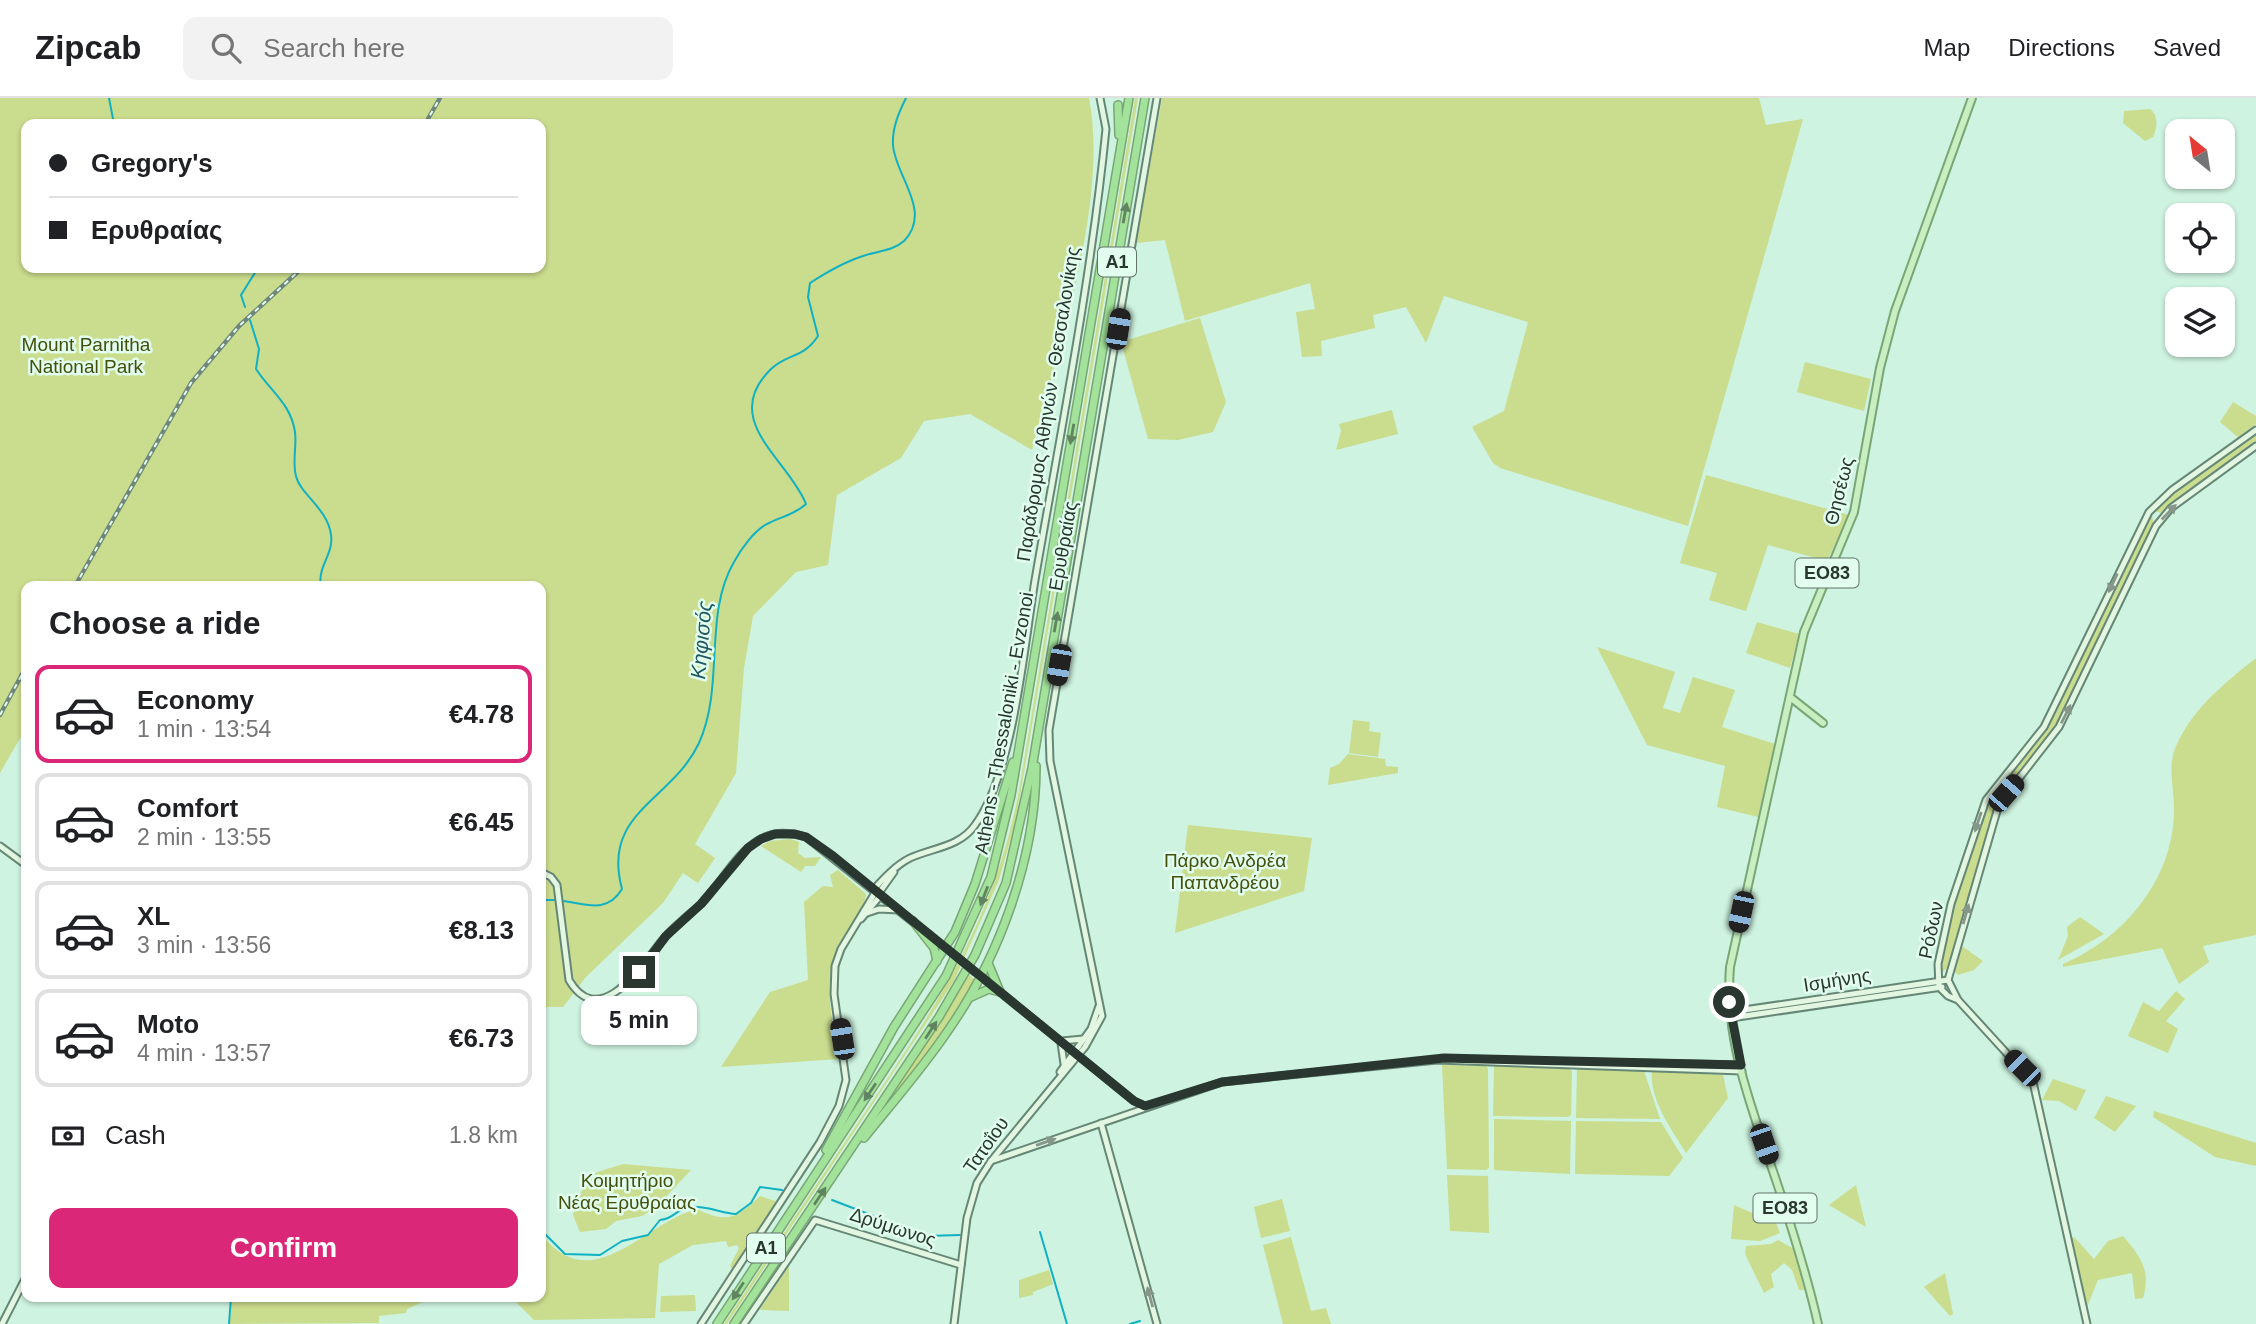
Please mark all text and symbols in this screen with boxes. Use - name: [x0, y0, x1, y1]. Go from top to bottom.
- search box: [183, 17, 673, 80]
- text: Zipcab: [35, 29, 141, 66]
- icon: search: [207, 29, 245, 67]
- text: Search here: [263, 33, 405, 63]
- text: Map: [1924, 34, 1970, 61]
- text: Directions: [2008, 34, 2115, 61]
- text: Saved: [2153, 34, 2221, 61]
- north arrow: [2165, 119, 2235, 189]
- map controls: [2165, 119, 2235, 357]
- text: Gregory's: [91, 148, 213, 178]
- one-way arrow: [1120, 202, 1131, 224]
- button: locate: [2165, 203, 2235, 273]
- text: Ερυθραίας: [91, 215, 222, 245]
- street label: Παράδρομος Αθηνών - Θεσσαλονίκης: [1013, 245, 1083, 563]
- road number: Α1: [1098, 247, 1136, 276]
- button: layers: [2165, 287, 2235, 357]
- car: [1105, 307, 1132, 351]
- park label: Mount Parnitha National Park: [22, 334, 151, 377]
- one-way arrow: [1066, 423, 1077, 445]
- street label: Θησέως: [1820, 455, 1858, 527]
- street label: Ερυθραίας: [1045, 500, 1081, 592]
- one-way arrow: [2160, 503, 2177, 520]
- road number: ΕΟ83: [1796, 559, 1858, 588]
- one-way arrow: [2107, 573, 2118, 593]
- street label: Athens - Thessaloniki - Evzonoi: [971, 590, 1037, 856]
- water label: Κηφισός: [686, 599, 716, 680]
- text: Choose a ride: [49, 605, 261, 641]
- one-way arrow: [1051, 610, 1062, 632]
- car: [1046, 642, 1073, 688]
- icon: car: [53, 683, 116, 746]
- text: Economy: [137, 685, 254, 715]
- text: €4.78: [449, 699, 514, 729]
- one-way arrow: [2060, 704, 2071, 724]
- text: 1 min · 13:54: [137, 716, 271, 742]
- car: [1985, 770, 2028, 816]
- icon: car: [53, 791, 116, 854]
- text: Comfort: [137, 793, 238, 823]
- text: €6.45: [449, 807, 514, 837]
- one-way arrow: [1973, 812, 1983, 833]
- text: 2 min · 13:55: [137, 824, 271, 850]
- park label: Πάρκο Ανδρέα Παπανδρέου: [1164, 850, 1286, 893]
- one-way arrow: [978, 885, 989, 906]
- car: [1727, 889, 1756, 935]
- icon: car: [53, 899, 116, 962]
- street label: Ρόδων: [1915, 899, 1947, 961]
- text: XL: [137, 901, 170, 931]
- one-way arrow: [1961, 903, 1971, 924]
- text: €8.13: [449, 915, 514, 945]
- text: 3 min · 13:56: [137, 932, 271, 958]
- route end: [623, 956, 655, 988]
- street label: Ισμήνης: [1802, 964, 1872, 996]
- route start: [1713, 986, 1745, 1018]
- callout: 5 min: [581, 996, 697, 1046]
- icon: car: [53, 1007, 116, 1070]
- text: 5 min: [609, 1007, 669, 1033]
- text: Moto: [137, 1009, 199, 1039]
- car: [829, 1017, 856, 1061]
- one-way arrow: [924, 1020, 937, 1040]
- text: €6.73: [449, 1023, 514, 1053]
- text: 4 min · 13:57: [137, 1040, 271, 1066]
- car: [2000, 1046, 2045, 1090]
- one-way arrow: [863, 1083, 877, 1101]
- street label: Τατοΐου: [959, 1113, 1013, 1177]
- icon: cash: [49, 1117, 87, 1155]
- text: Cash: [105, 1120, 166, 1150]
- car: [1748, 1121, 1781, 1167]
- text: 1.8 km: [449, 1122, 518, 1148]
- one-way arrow: [1035, 1136, 1056, 1147]
- park label: Κοιμητήριο Νέας Ερυθραίας: [558, 1170, 696, 1213]
- one-way arrow: [813, 1187, 827, 1205]
- road number: ΕΟ83: [1754, 1194, 1816, 1223]
- street label: Δρύμωνος: [847, 1203, 939, 1251]
- button: Confirm: [49, 1208, 518, 1288]
- road number: Α1: [747, 1233, 785, 1262]
- one-way arrow: [731, 1282, 745, 1300]
- one-way arrow: [1144, 1286, 1155, 1308]

